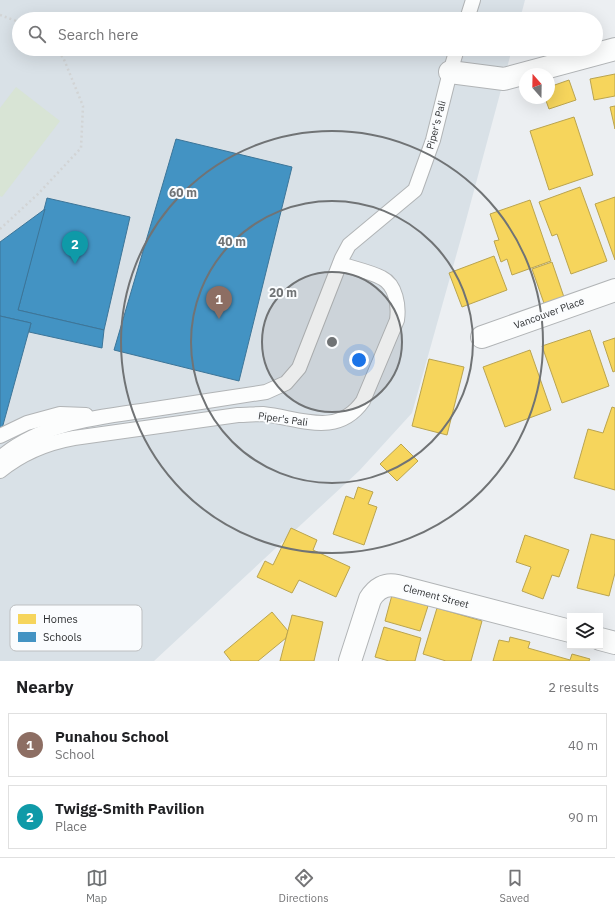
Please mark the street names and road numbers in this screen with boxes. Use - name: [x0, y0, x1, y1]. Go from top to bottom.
- street label: Piper's Pali: [423, 99, 449, 151]
- street label: Vancouver Place: [512, 294, 586, 332]
- street label: Piper's Pali: [257, 409, 309, 429]
- street label: Clement Street: [402, 581, 471, 611]

